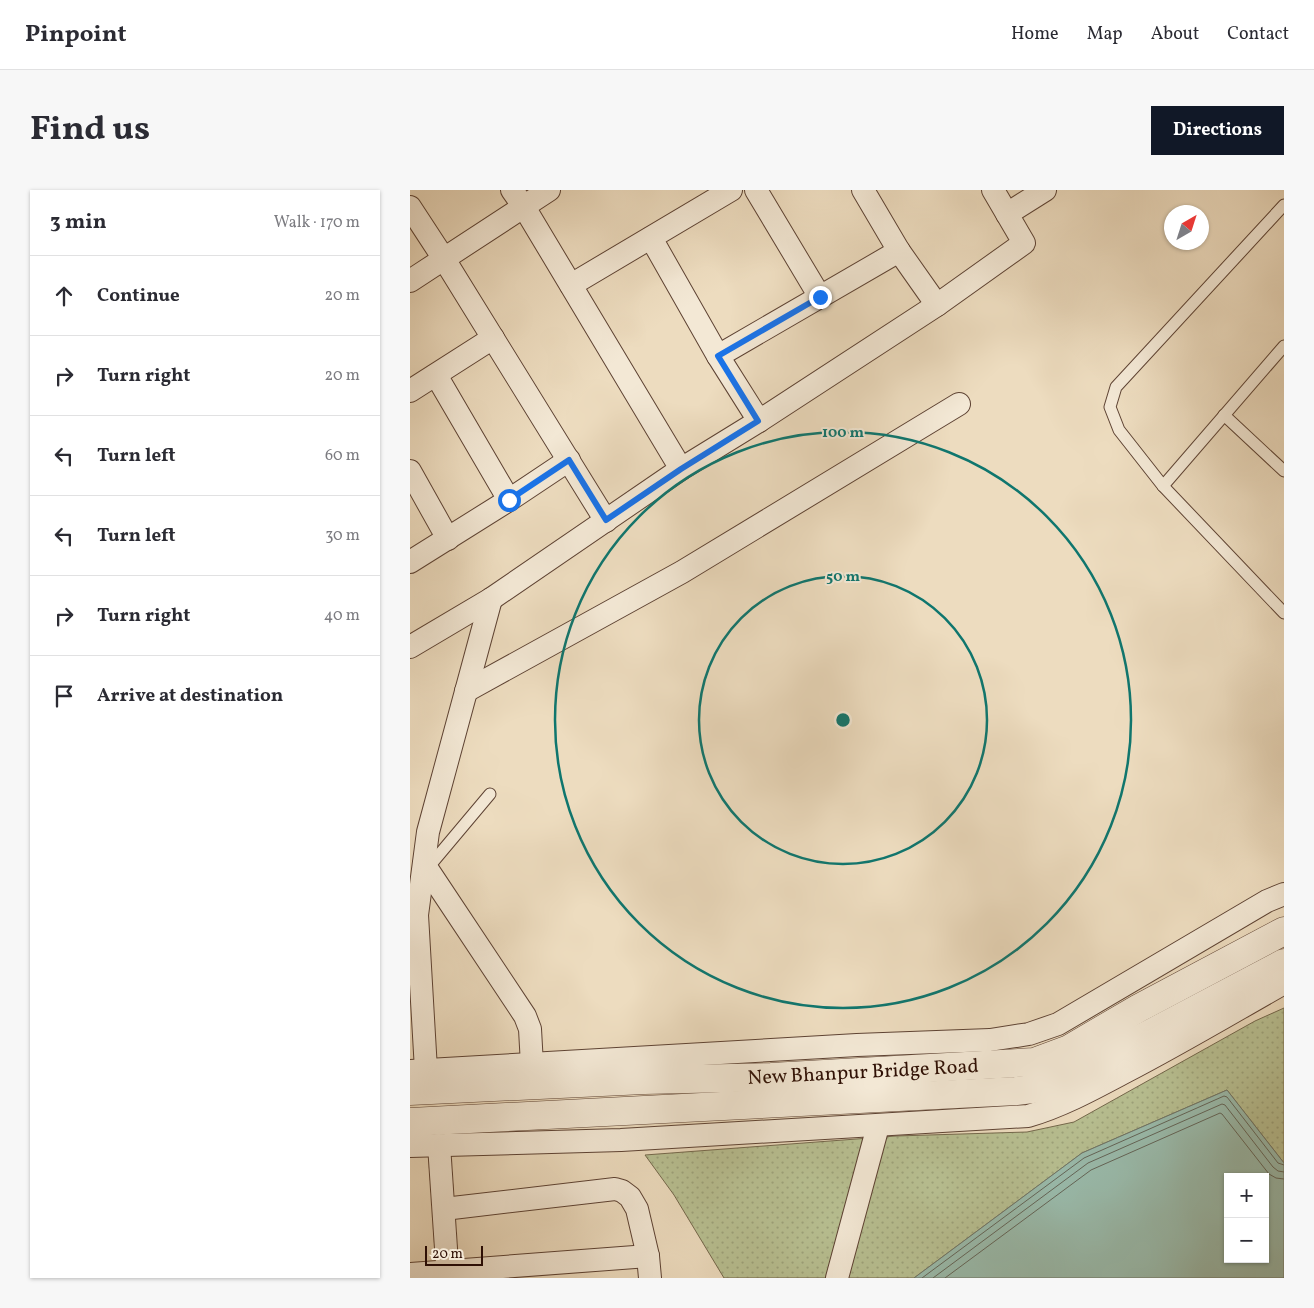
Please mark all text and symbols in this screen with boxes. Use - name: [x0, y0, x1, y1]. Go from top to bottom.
- text: Pinpoint: [25, 18, 127, 52]
- text: Home: [1011, 22, 1059, 47]
- text: Map: [1087, 22, 1123, 47]
- text: About: [1151, 22, 1199, 47]
- text: Contact: [1227, 22, 1289, 47]
- text: Find us: [30, 106, 150, 154]
- button: Directions: [1151, 106, 1284, 155]
- north arrow: [1164, 205, 1209, 250]
- text: 3 min: [50, 208, 106, 237]
- text: Walk · 170 m: [274, 212, 360, 234]
- icon: ahead: [50, 282, 78, 310]
- text: Continue: [97, 283, 180, 309]
- text: 20 m: [325, 285, 360, 307]
- route end: [809, 286, 832, 309]
- icon: right: [50, 362, 78, 390]
- text: Turn right: [97, 363, 190, 389]
- text: 20 m: [325, 365, 360, 387]
- text: 100 m: [822, 423, 865, 444]
- icon: left: [50, 442, 78, 470]
- text: Turn left: [97, 443, 176, 469]
- text: 60 m: [325, 445, 360, 467]
- route start: [498, 489, 521, 512]
- icon: left: [50, 522, 78, 550]
- text: Turn left: [97, 523, 176, 549]
- text: 30 m: [325, 525, 360, 547]
- text: 50 m: [826, 567, 860, 588]
- icon: right: [50, 602, 78, 630]
- text: Turn right: [97, 603, 190, 629]
- text: 40 m: [324, 605, 360, 627]
- icon: arrive: [50, 682, 78, 710]
- text: Arrive at destination: [97, 683, 283, 709]
- centre of rings: [834, 711, 852, 729]
- street label: New Bhanpur Bridge Road: [747, 1053, 979, 1093]
- map controls: [1224, 1173, 1269, 1263]
- button: +: [1224, 1173, 1269, 1218]
- button: −: [1224, 1218, 1269, 1263]
- scale bar: [425, 1243, 482, 1266]
- text: 20 m: [432, 1245, 463, 1264]

